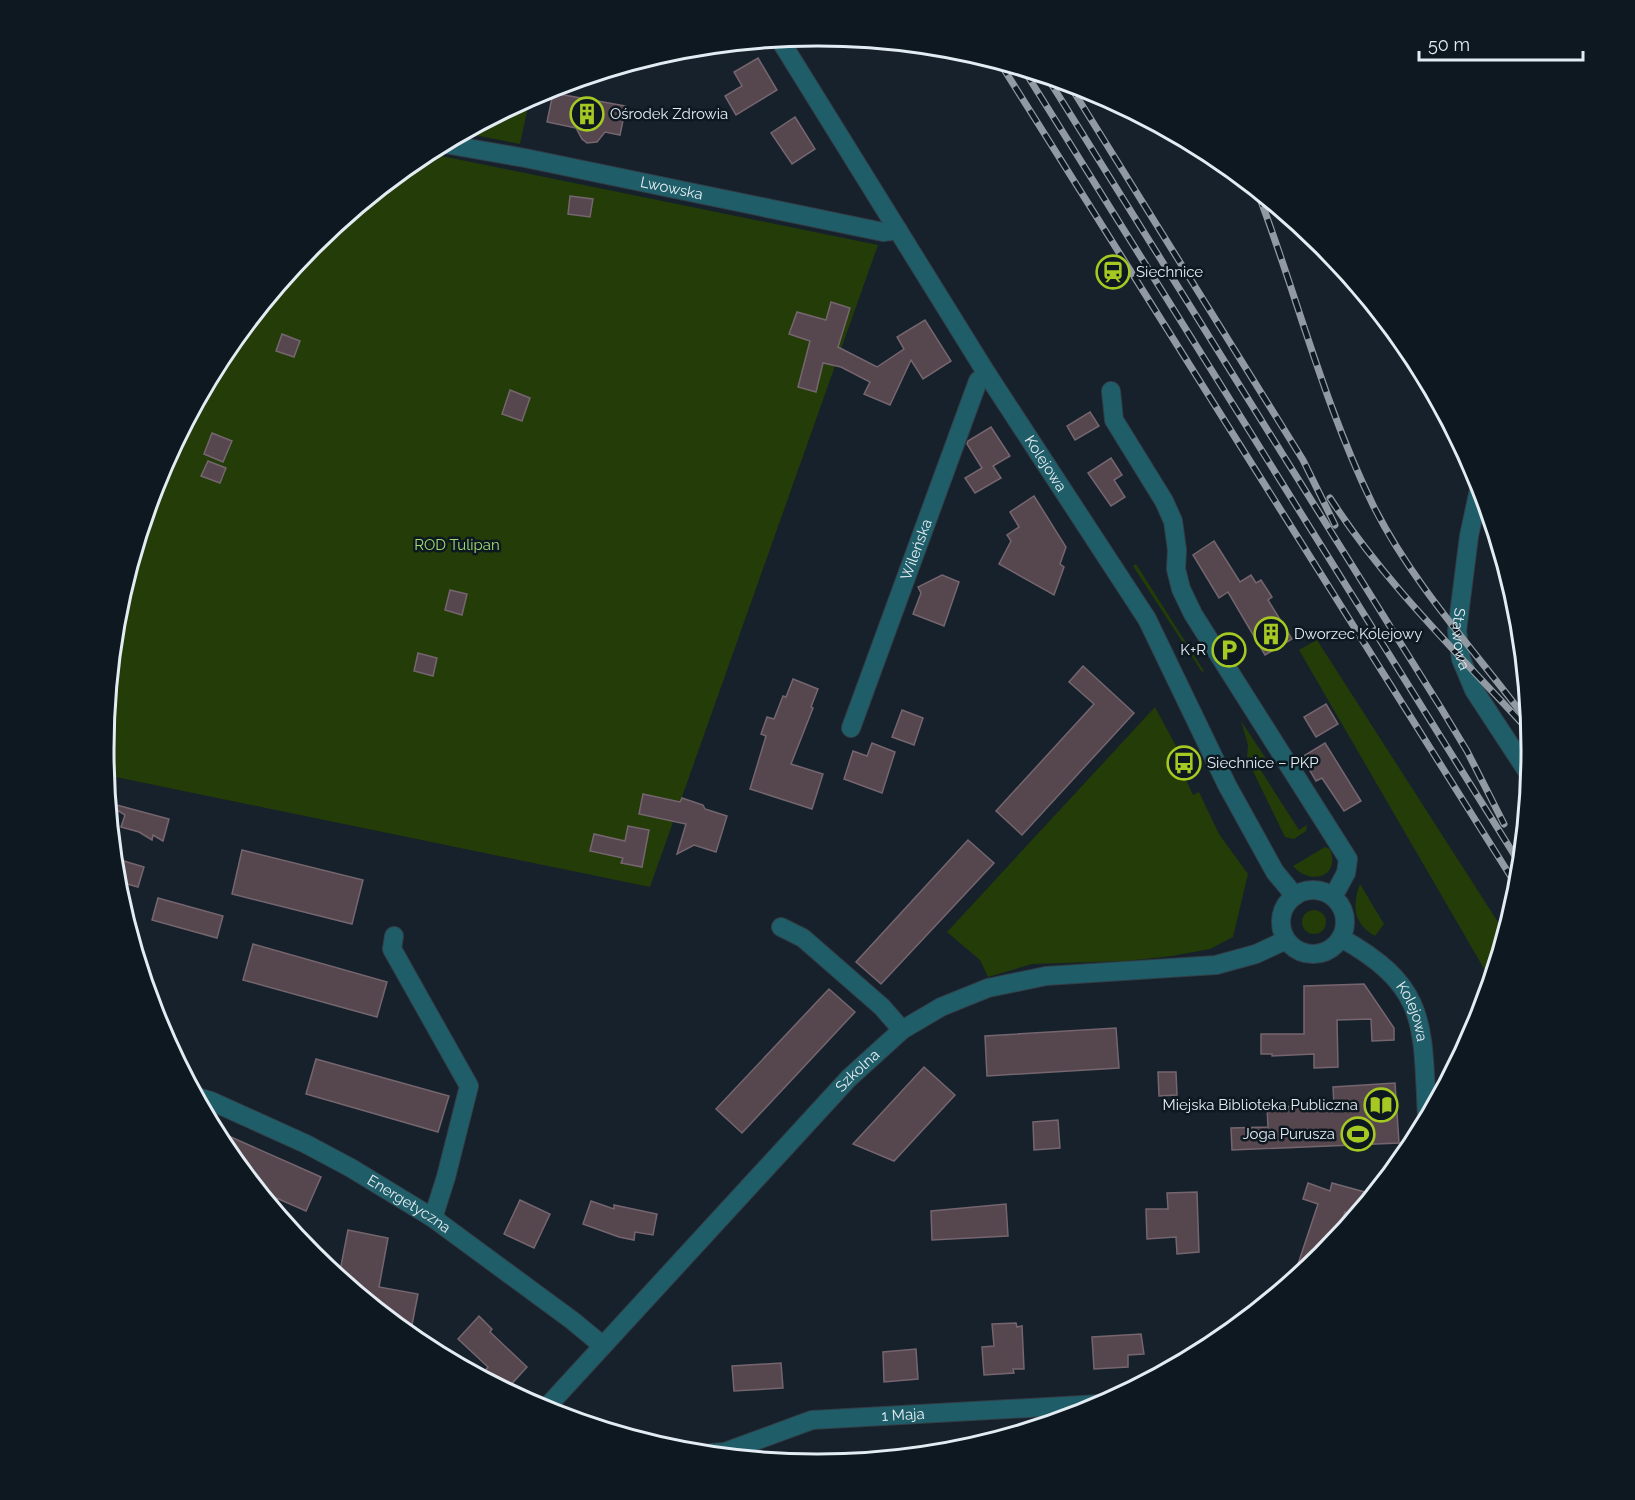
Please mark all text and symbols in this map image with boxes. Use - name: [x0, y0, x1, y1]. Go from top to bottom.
- scale bar: [1419, 24, 1582, 62]
- text: 50 m: [1428, 34, 1470, 55]
- building icon: Ośrodek Zdrowia: [569, 96, 605, 132]
- place label: Ośrodek Zdrowia: [610, 105, 728, 123]
- street label: Lwowska: [639, 173, 705, 204]
- station icon: Siechnice: [1095, 254, 1131, 290]
- place label: Siechnice: [1136, 263, 1203, 281]
- street label: Kolejowa: [1021, 432, 1070, 495]
- street label: Wileńska: [897, 516, 936, 583]
- park label: ROD Tulipan: [414, 536, 500, 554]
- street label: Stawowa: [1448, 607, 1474, 673]
- building icon: Dworzec Kolejowy: [1253, 616, 1289, 652]
- place label: Dworzec Kolejowy: [1294, 625, 1422, 643]
- parking icon: K+R: [1211, 632, 1247, 668]
- place label: K+R: [1180, 641, 1206, 659]
- bus stop icon: Siechnice – PKP: [1166, 745, 1202, 781]
- place label: Siechnice – PKP: [1207, 754, 1319, 772]
- street label: Kolejowa: [1392, 978, 1431, 1043]
- street label: Szkolna: [832, 1046, 883, 1096]
- library icon: Miejska Biblioteka Publiczna: [1363, 1087, 1399, 1123]
- place label: Miejska Biblioteka Publiczna: [1163, 1096, 1358, 1114]
- sports icon: Joga Purusza: [1340, 1116, 1376, 1152]
- place label: Joga Purusza: [1243, 1125, 1335, 1143]
- street label: Energetyczna: [364, 1171, 454, 1237]
- street label: 1 Maja: [881, 1405, 925, 1425]

